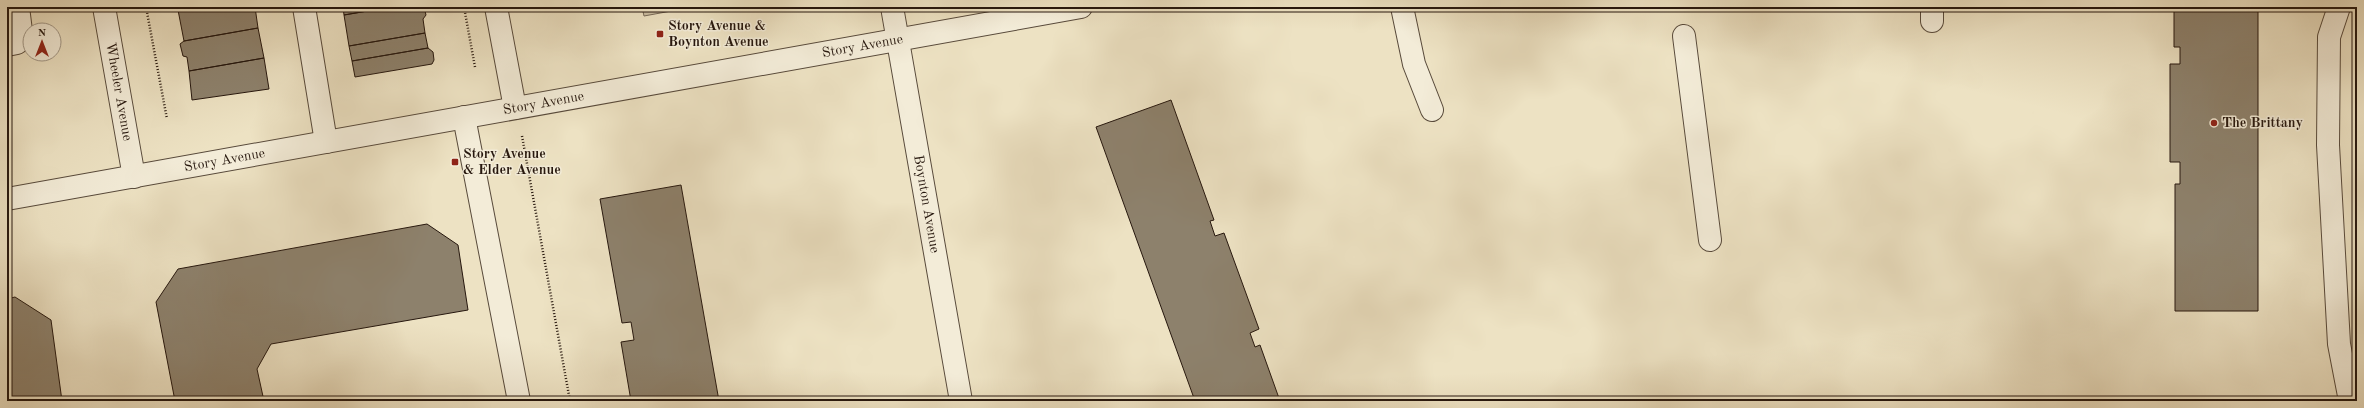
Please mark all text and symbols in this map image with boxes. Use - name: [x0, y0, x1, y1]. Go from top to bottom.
- place label: Story Avenue & Boynton Avenue: [668, 19, 769, 49]
- north arrow: [22, 22, 62, 62]
- text: N: [38, 28, 47, 39]
- marker: Story Avenue & Boynton Avenue: [655, 29, 665, 39]
- street label: Story Avenue: [821, 32, 904, 60]
- street label: Wheeler Avenue: [103, 41, 135, 142]
- street label: Story Avenue: [502, 89, 585, 117]
- place label: The Brittany: [2222, 116, 2303, 130]
- marker: The Brittany: [2209, 118, 2219, 128]
- street label: Story Avenue: [183, 146, 266, 174]
- place label: Story Avenue & Elder Avenue: [463, 147, 561, 177]
- street label: Boynton Avenue: [911, 154, 942, 254]
- marker: Story Avenue & Elder Avenue: [450, 157, 460, 167]

